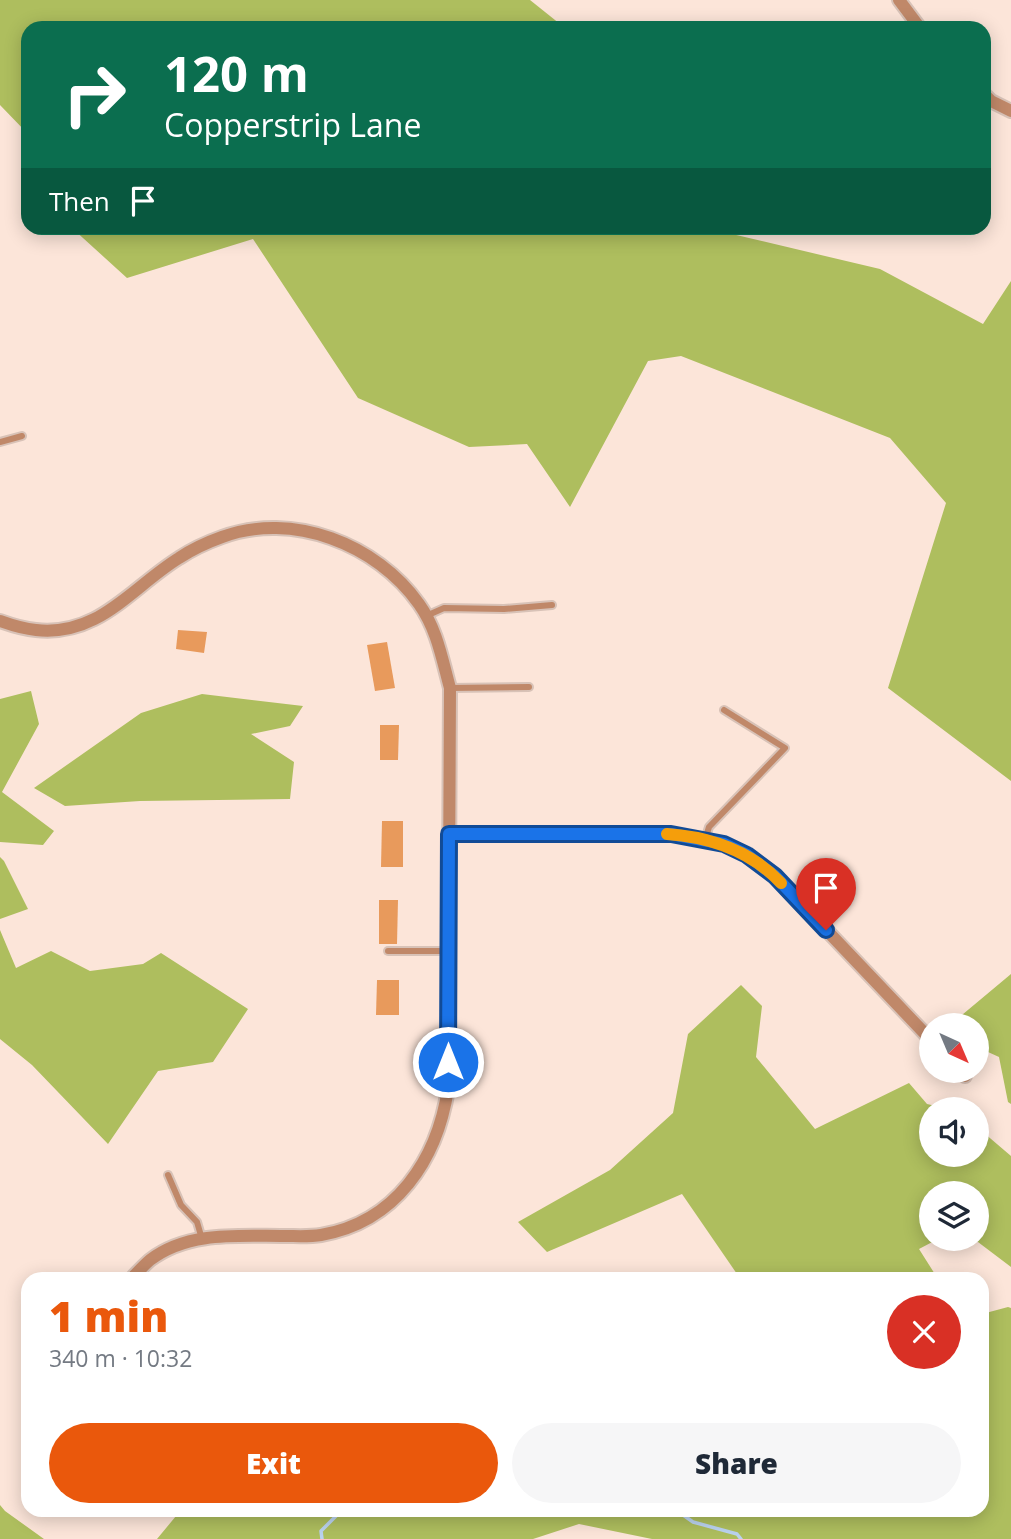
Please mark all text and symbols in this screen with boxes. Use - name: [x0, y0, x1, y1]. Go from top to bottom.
- text: 120 m: [164, 40, 309, 106]
- icon: right: [49, 49, 140, 140]
- text: Copperstrip Lane: [164, 103, 421, 146]
- icon: arrive: [124, 182, 162, 220]
- text: Then: [49, 183, 110, 219]
- pin: [796, 858, 856, 930]
- icon: arrive: [807, 869, 845, 907]
- north arrow: [919, 1013, 989, 1083]
- map controls: [919, 1013, 989, 1251]
- position arrow: [411, 1025, 485, 1099]
- button: sound: [919, 1097, 989, 1167]
- button: layers: [919, 1181, 989, 1251]
- text: 1 min: [49, 1287, 168, 1344]
- button: close: [887, 1295, 961, 1369]
- text: 340 m · 10:32: [49, 1342, 192, 1374]
- button: Exit: [49, 1423, 498, 1503]
- button: Share: [512, 1423, 961, 1503]

